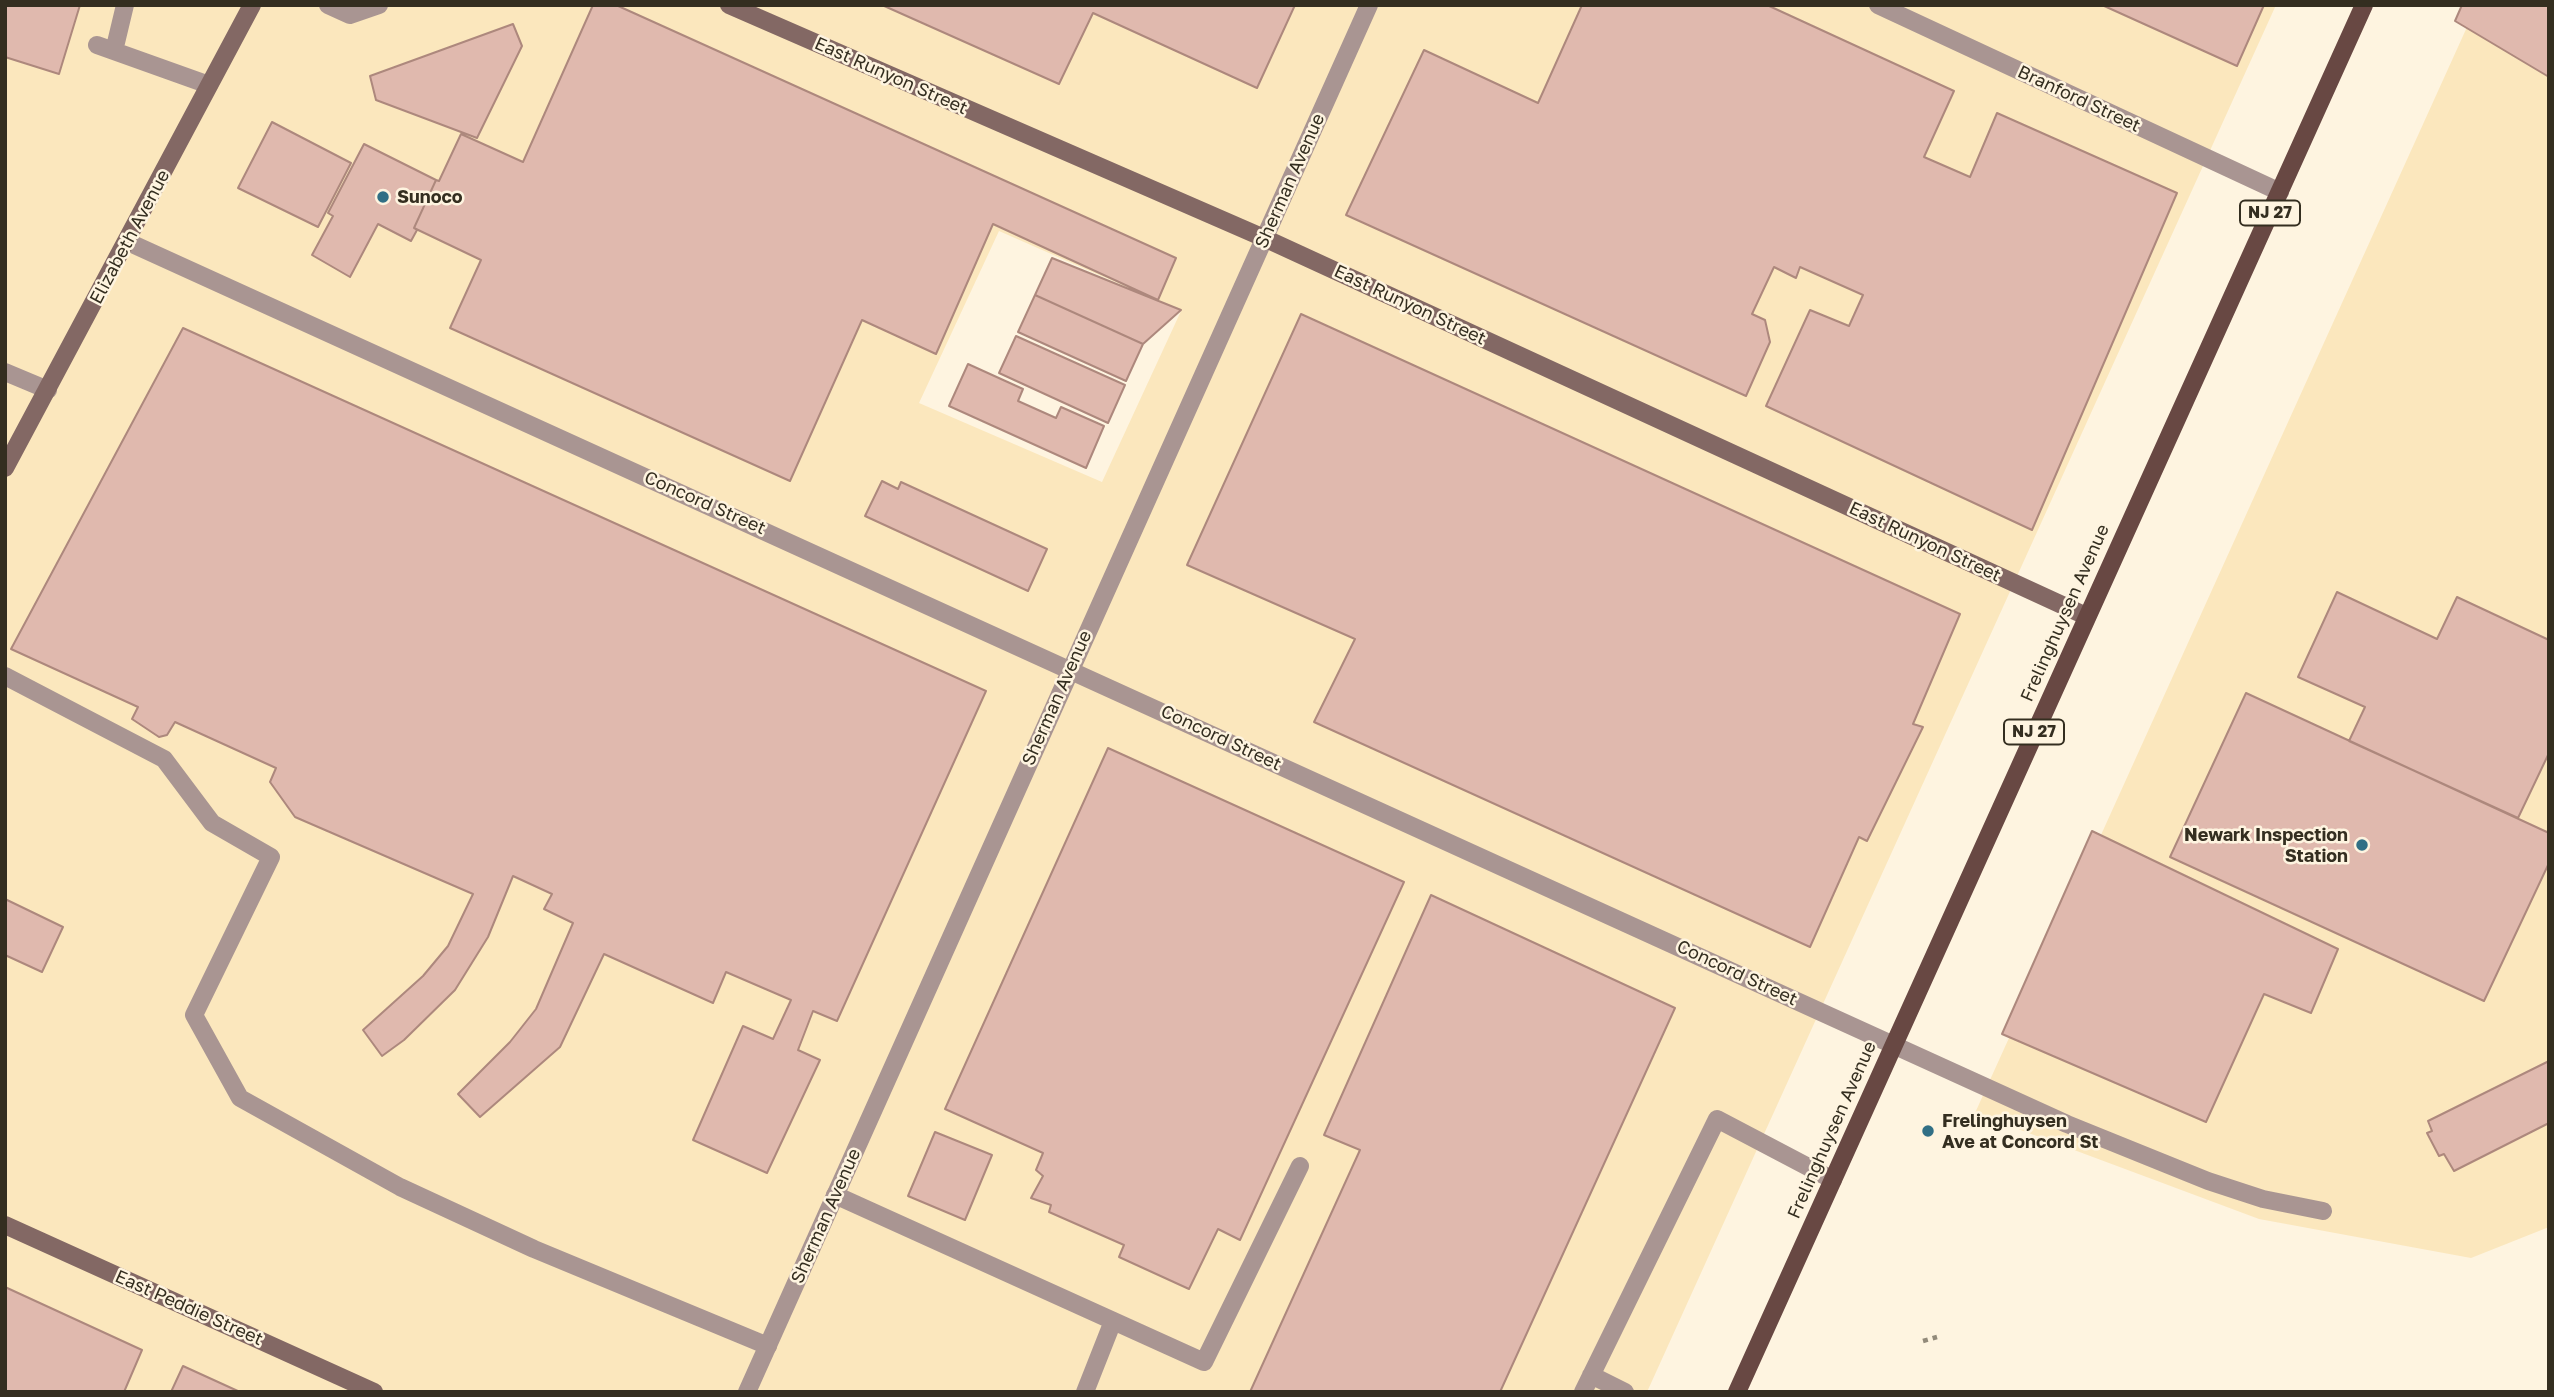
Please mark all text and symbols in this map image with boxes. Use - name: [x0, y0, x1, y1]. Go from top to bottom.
- street label: East Runyon Street: [811, 33, 971, 119]
- street label: Branford Street: [2014, 61, 2144, 137]
- street label: Sherman Avenue: [1251, 110, 1329, 252]
- street label: Elizabeth Avenue: [86, 166, 174, 308]
- place label: Sunoco: [397, 186, 463, 208]
- marker: Sunoco: [375, 189, 391, 205]
- road number: NJ 27: [2240, 200, 2300, 226]
- street label: East Runyon Street: [1331, 260, 1489, 350]
- street label: Concord Street: [641, 467, 769, 539]
- street label: East Runyon Street: [1846, 497, 2004, 587]
- street label: Frelinghuysen Avenue: [2016, 521, 2114, 705]
- street label: Sherman Avenue: [1018, 627, 1096, 769]
- street label: Concord Street: [1157, 701, 1285, 775]
- road number: NJ 27: [2004, 720, 2064, 744]
- place label: Newark Inspection Station: [2184, 824, 2348, 866]
- marker: Newark Inspection Station: [2354, 837, 2370, 853]
- street label: Concord Street: [1673, 936, 1801, 1010]
- street label: Frelinghuysen Avenue: [1783, 1038, 1881, 1222]
- place label: Frelinghuysen Ave at Concord St: [1942, 1110, 2099, 1152]
- marker: Frelinghuysen Ave at Concord St: [1920, 1123, 1936, 1139]
- street label: Sherman Avenue: [787, 1145, 865, 1287]
- street label: East Peddie Street: [112, 1266, 266, 1350]

